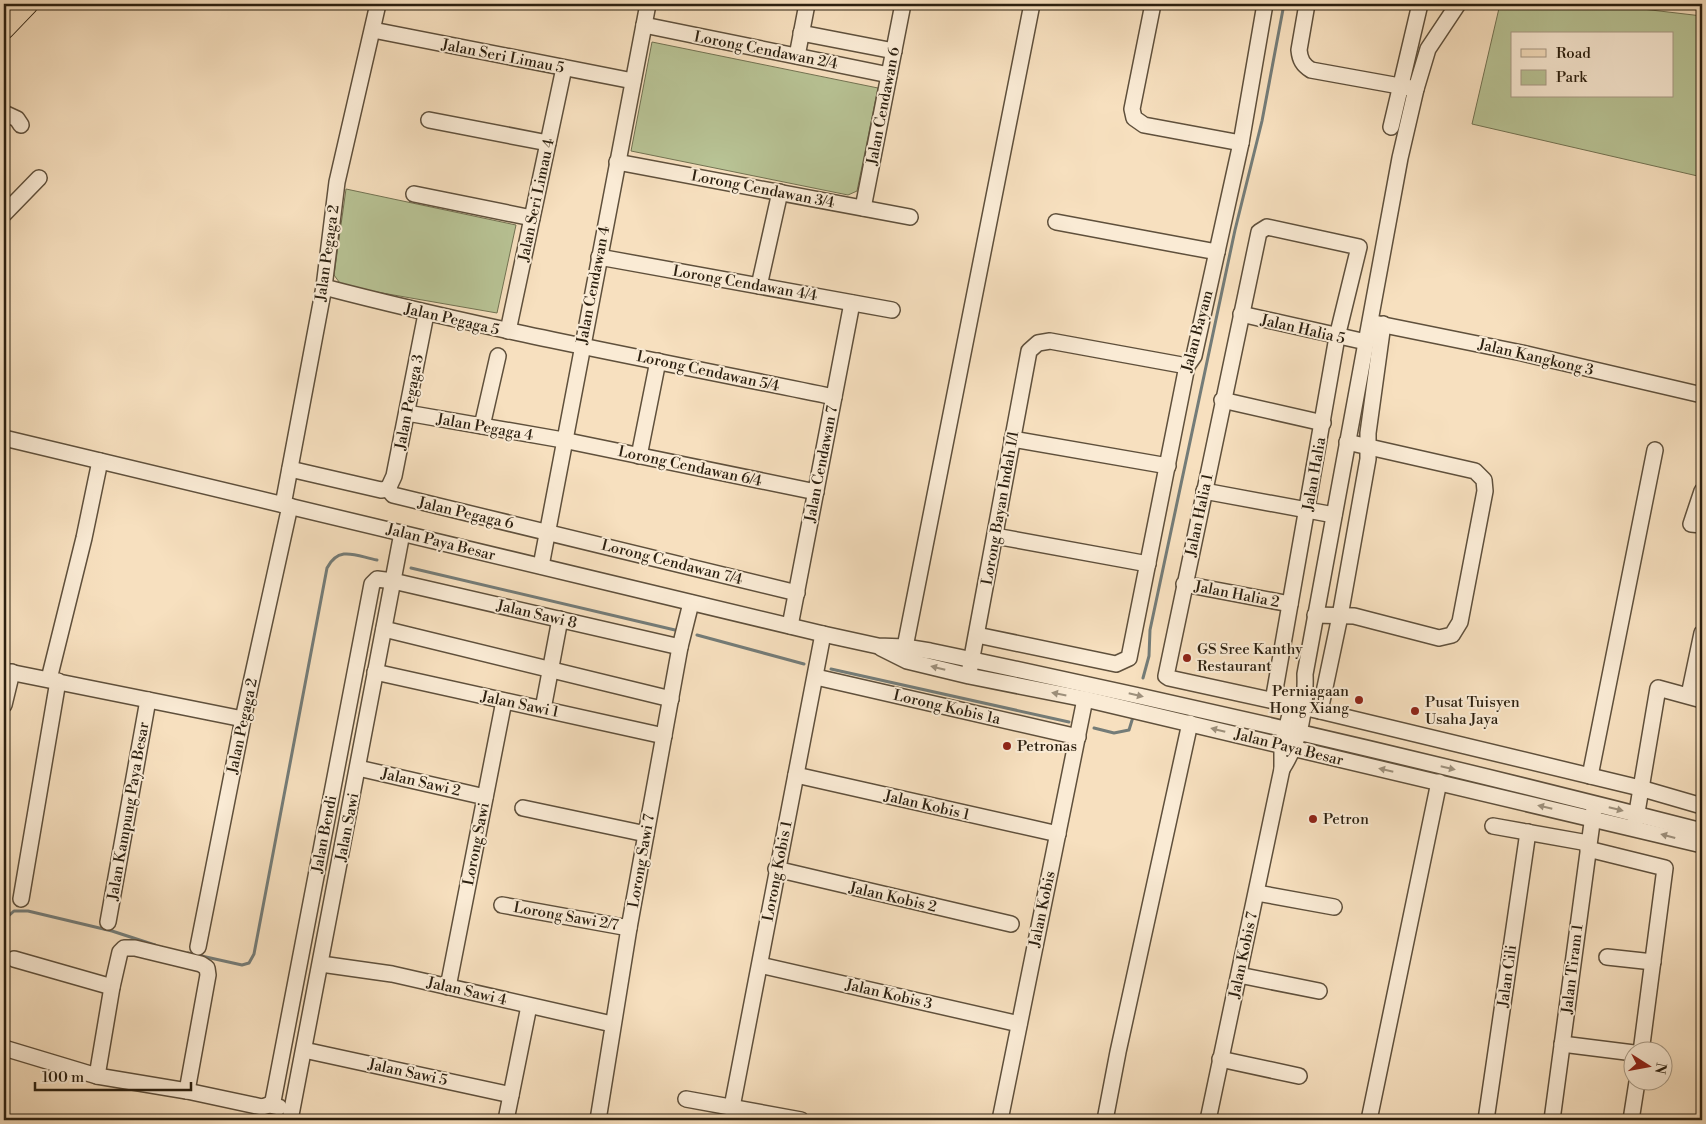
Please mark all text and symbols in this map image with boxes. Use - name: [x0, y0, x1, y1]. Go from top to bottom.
- street label: Lorong Cendawan 2/4: [692, 27, 840, 74]
- legend: [1511, 32, 1674, 98]
- street label: Jalan Seri Limau 5: [439, 35, 566, 78]
- text: Road: [1556, 44, 1591, 63]
- street label: Jalan Cendawan 6: [863, 45, 904, 168]
- text: Park: [1556, 68, 1588, 87]
- street label: Jalan Seri Limau 4: [514, 137, 559, 264]
- street label: Lorong Cendawan 3/4: [690, 166, 836, 213]
- street label: Jalan Pegaga 2: [311, 204, 344, 304]
- street label: Jalan Cendawan 4: [573, 224, 614, 347]
- street label: Lorong Cendawan 4/4: [671, 261, 819, 306]
- street label: Jalan Bayam: [1177, 288, 1218, 375]
- street label: Jalan Pegaga 5: [402, 299, 501, 340]
- street label: Jalan Halia 5: [1258, 310, 1347, 348]
- street label: Jalan Kangkong 3: [1475, 335, 1596, 380]
- street label: Lorong Cendawan 5/4: [635, 347, 781, 396]
- street label: Jalan Pegaga 3: [391, 353, 428, 452]
- street label: Jalan Cendawan 7: [801, 404, 842, 525]
- street label: Jalan Pegaga 4: [434, 409, 535, 445]
- street label: Lorong Bayan Indah 1/1: [978, 429, 1024, 587]
- street label: Jalan Halia: [1298, 435, 1330, 513]
- street label: Lorong Cendawan 6/4: [616, 442, 764, 491]
- street label: Jalan Halia 1: [1181, 471, 1218, 559]
- street label: Jalan Pegaga 6: [415, 493, 516, 534]
- street label: Jalan Paya Besar: [383, 520, 498, 565]
- street label: Lorong Cendawan 7/4: [599, 536, 745, 589]
- street label: Jalan Halia 2: [1192, 577, 1281, 612]
- street label: Jalan Sawi 8: [494, 596, 579, 633]
- place label: GS Sree Kanthy Restaurant: [1197, 640, 1303, 676]
- marker: GS Sree Kanthy Restaurant: [1181, 652, 1193, 664]
- one-way arrow: [931, 664, 946, 672]
- street label: Jalan Pegaga 2: [223, 677, 262, 777]
- place label: Perniagaan Hong Xiang: [1269, 682, 1349, 718]
- street label: Lorong Kobis 1a: [891, 686, 1003, 729]
- street label: Jalan Sawi 1: [478, 687, 561, 722]
- one-way arrow: [1051, 689, 1067, 697]
- one-way arrow: [1128, 691, 1143, 699]
- place label: Pusat Tuisyen Usaha Jaya: [1425, 693, 1520, 729]
- marker: Perniagaan Hong Xiang: [1353, 694, 1365, 706]
- marker: Pusat Tuisyen Usaha Jaya: [1409, 705, 1421, 717]
- street label: Jalan Kampung Paya Besar: [103, 720, 154, 903]
- street label: Jalan Paya Besar: [1231, 725, 1346, 770]
- one-way arrow: [1210, 726, 1225, 734]
- place label: Petronas: [1017, 737, 1077, 756]
- marker: Petronas: [1001, 740, 1013, 752]
- street label: Jalan Sawi 2: [378, 764, 463, 801]
- one-way arrow: [1441, 764, 1456, 772]
- one-way arrow: [1379, 766, 1394, 774]
- street label: Jalan Kobis 1: [881, 786, 972, 825]
- street label: Jalan Sawi: [331, 791, 363, 864]
- street label: Jalan Bendi: [307, 794, 341, 875]
- street label: Lorong Sawi: [459, 801, 494, 887]
- one-way arrow: [1537, 803, 1552, 811]
- one-way arrow: [1608, 805, 1623, 813]
- place label: Petron: [1323, 810, 1369, 829]
- street label: Lorong Sawi 7: [624, 812, 659, 909]
- marker: Petron: [1307, 813, 1319, 825]
- street label: Lorong Kobis 1: [758, 819, 797, 923]
- one-way arrow: [1661, 832, 1676, 840]
- street label: Jalan Kobis: [1025, 869, 1060, 950]
- street label: Jalan Kobis 2: [846, 878, 938, 917]
- street label: Lorong Sawi 2/7: [512, 898, 620, 935]
- street label: Jalan Kobis 7: [1225, 910, 1262, 1001]
- street label: Jalan Tiram 1: [1557, 923, 1587, 1016]
- street label: Jalan Cili: [1494, 944, 1521, 1009]
- street label: Jalan Sawi 4: [424, 973, 509, 1010]
- street label: Jalan Kobis 3: [843, 975, 934, 1014]
- north arrow: [1624, 1042, 1674, 1092]
- street label: Jalan Sawi 5: [365, 1055, 449, 1090]
- scale bar: [35, 1059, 191, 1091]
- text: N: [1650, 1061, 1670, 1075]
- text: 100 m: [42, 1068, 84, 1087]

